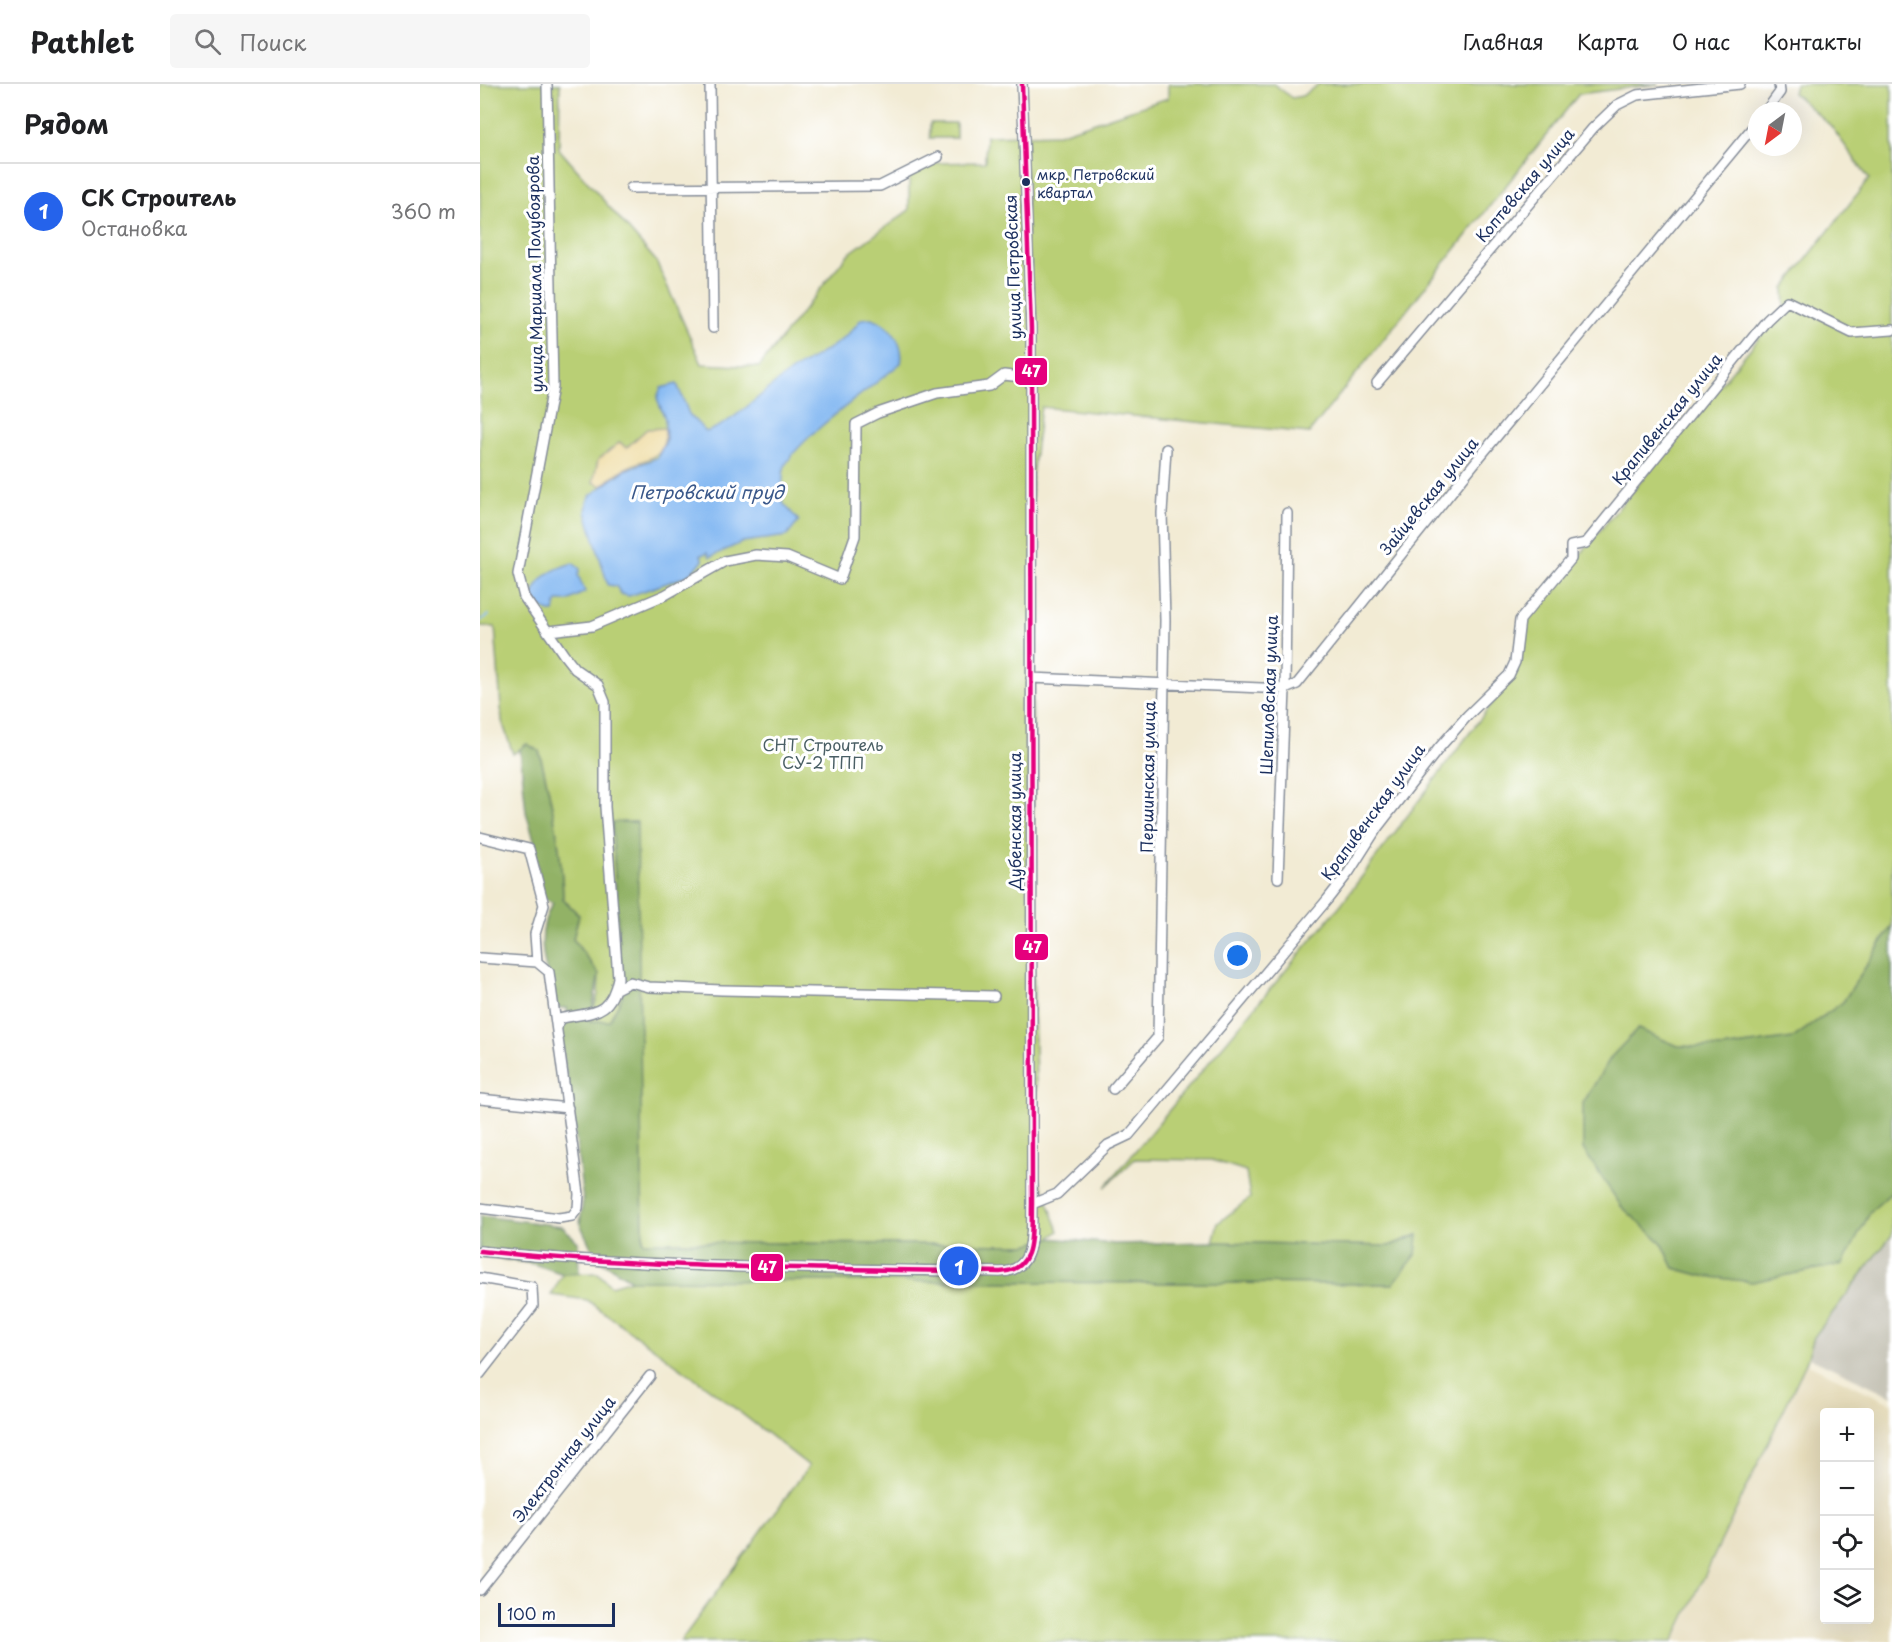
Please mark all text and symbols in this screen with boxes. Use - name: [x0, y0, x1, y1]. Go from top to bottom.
- search box: [170, 14, 590, 68]
- text: Pathlet: [30, 20, 134, 63]
- icon: search: [191, 25, 224, 58]
- text: Поиск: [239, 25, 306, 58]
- text: Главная: [1463, 25, 1544, 57]
- text: Карта: [1577, 25, 1639, 57]
- text: О нас: [1672, 25, 1730, 57]
- text: Контакты: [1763, 25, 1862, 57]
- north arrow: [1748, 102, 1802, 156]
- text: Рядом: [24, 104, 109, 143]
- street label: Коптевская улица: [1469, 122, 1579, 247]
- street label: улица Маршала Полубоярова: [520, 155, 548, 393]
- place label: мкр. Петровский квартал: [1037, 164, 1155, 203]
- marker: мкр. Петровский квартал: [1020, 176, 1032, 188]
- text: СК Строитель: [81, 180, 236, 213]
- street label: улица Петровская: [997, 194, 1027, 340]
- text: 1: [39, 196, 48, 226]
- text: 360 m: [390, 196, 456, 226]
- text: Остановка: [81, 213, 187, 243]
- street label: Крапивенская улица: [1605, 347, 1727, 489]
- line badge: 47: [1014, 357, 1048, 386]
- text: 47: [1021, 358, 1041, 382]
- street label: Зайцевская улица: [1373, 431, 1483, 559]
- water label: Петровский пруд: [630, 478, 785, 505]
- street label: Шепиловская улица: [1253, 615, 1283, 775]
- street label: Першинская улица: [1134, 701, 1160, 853]
- park label: СНТ Строитель СУ-2 ТПП: [763, 732, 883, 774]
- street label: Крапивенская улица: [1314, 738, 1430, 885]
- street label: Дубенская улица: [1002, 752, 1026, 891]
- line badge: 47: [1014, 933, 1049, 961]
- text: 47: [1022, 934, 1042, 958]
- your location: [1223, 941, 1252, 970]
- pin: 1: [940, 1244, 978, 1288]
- line badge: 47: [750, 1253, 784, 1282]
- text: 47: [757, 1254, 777, 1278]
- street label: Электронная улица: [506, 1390, 620, 1527]
- map controls: [1820, 1408, 1874, 1624]
- button: +: [1820, 1408, 1874, 1462]
- button: −: [1820, 1462, 1874, 1516]
- button: locate: [1820, 1516, 1874, 1570]
- button: layers: [1820, 1570, 1874, 1624]
- scale bar: [498, 1600, 615, 1628]
- text: 100 m: [507, 1601, 556, 1625]

